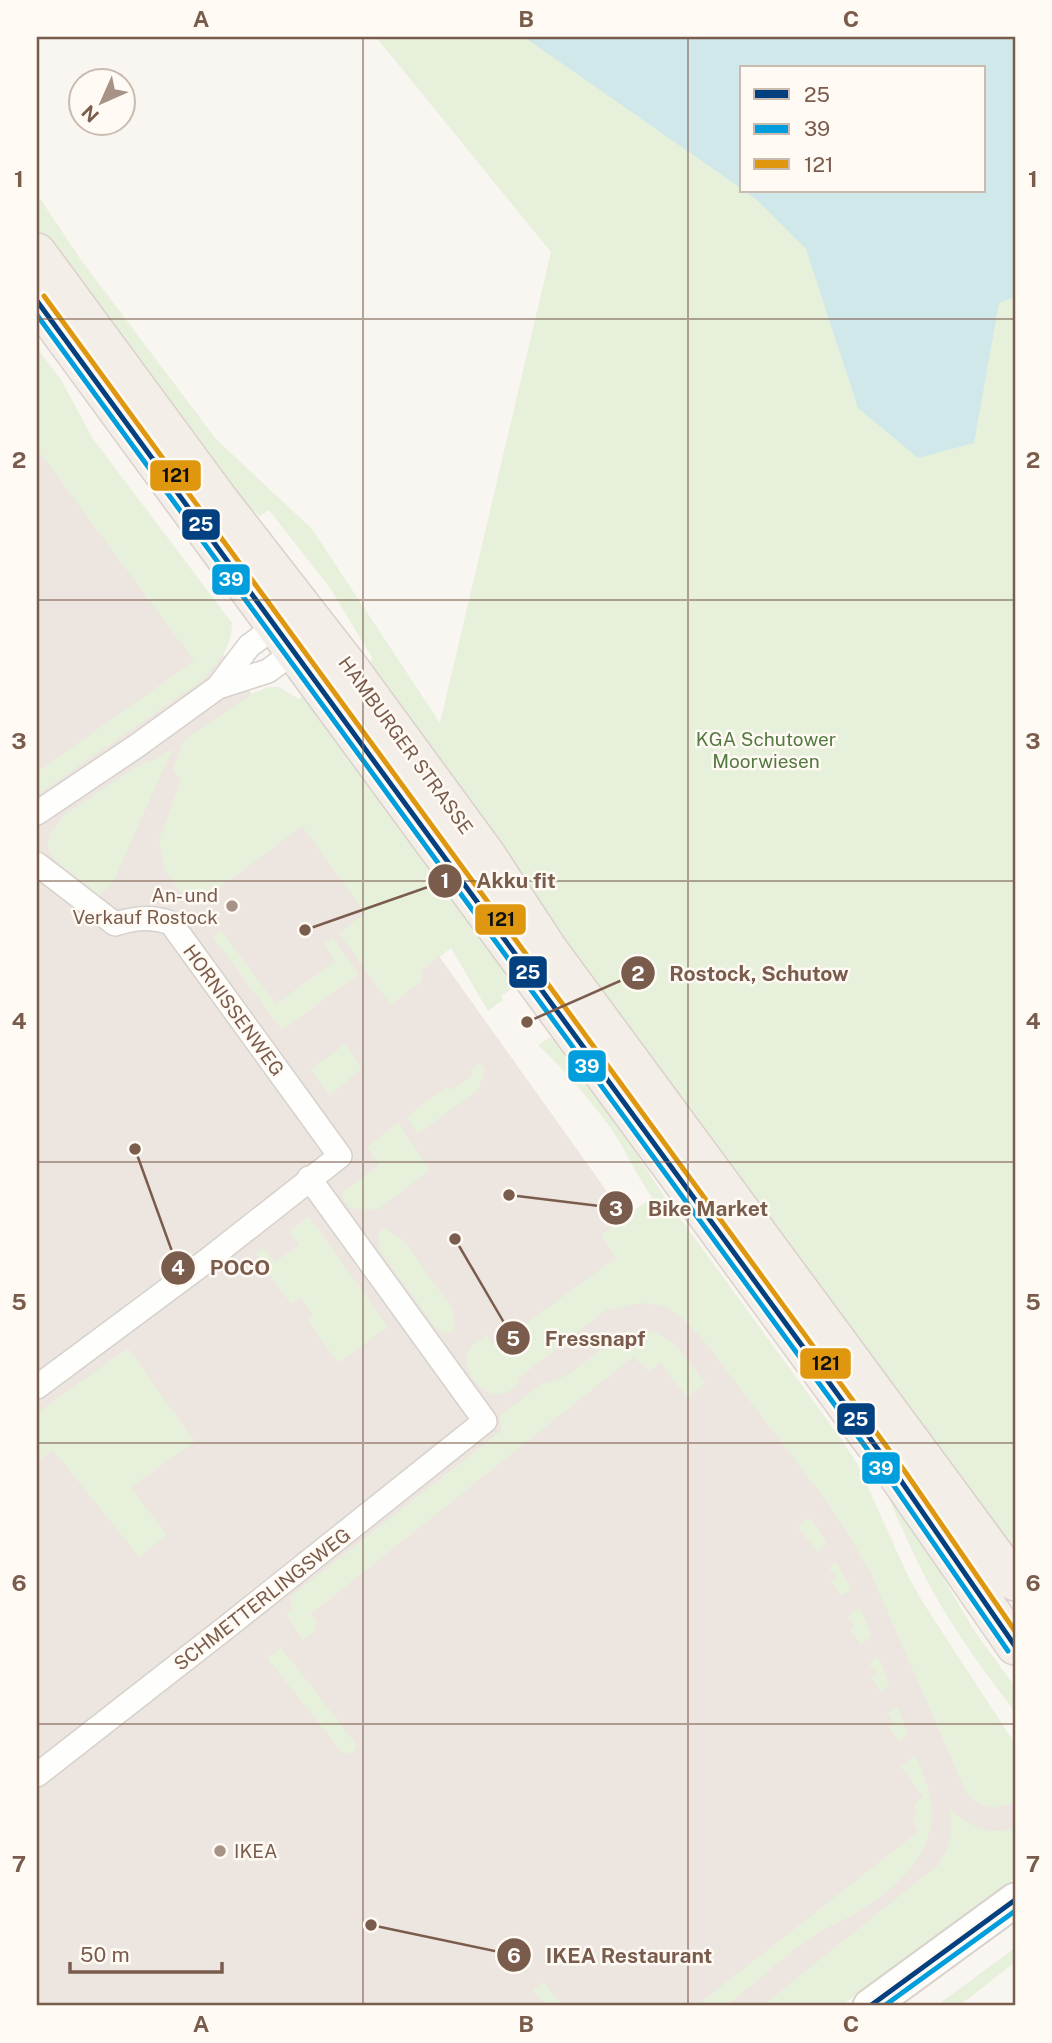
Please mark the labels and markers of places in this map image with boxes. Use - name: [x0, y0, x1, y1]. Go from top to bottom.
- callout: Akku fit: [427, 860, 569, 902]
- place label: An- und Verkauf Rostock: [72, 884, 218, 928]
- marker: An- und Verkauf Rostock: [224, 898, 240, 914]
- callout: Rostock, Schutow: [620, 952, 863, 994]
- callout: Bike Market: [598, 1187, 782, 1229]
- callout: POCO: [161, 1247, 284, 1289]
- callout: Fressnapf: [495, 1317, 659, 1359]
- place label: IKEA: [234, 1840, 278, 1862]
- marker: IKEA: [212, 1843, 228, 1859]
- callout: IKEA Restaurant: [497, 1934, 726, 1976]

